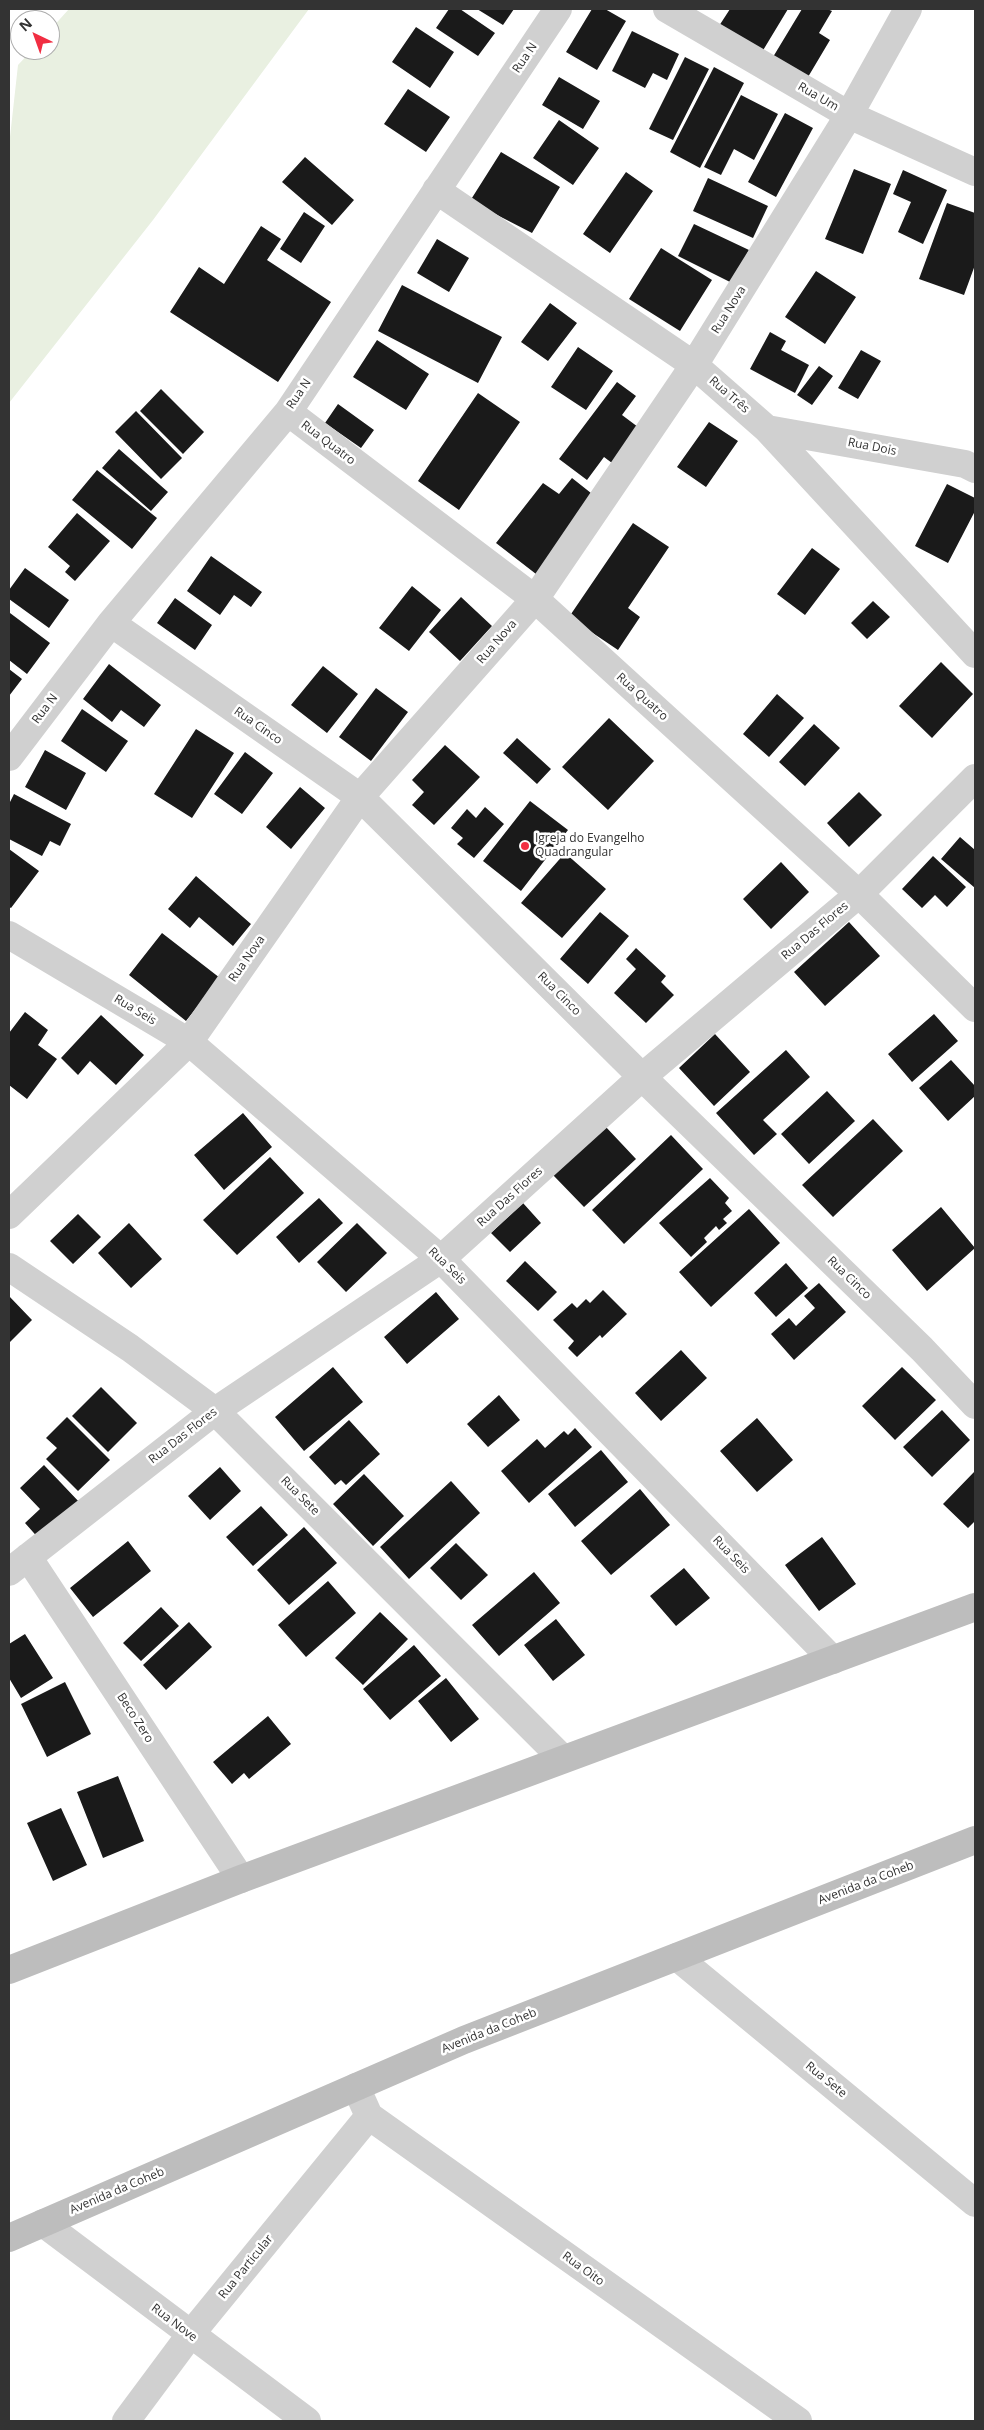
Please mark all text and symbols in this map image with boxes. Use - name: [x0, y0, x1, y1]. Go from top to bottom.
- north arrow: [10, 10, 60, 60]
- text: N: [15, 13, 36, 35]
- street label: Rua N: [510, 40, 540, 76]
- street label: Rua Um: [795, 80, 841, 114]
- street label: Rua Nova: [709, 284, 749, 336]
- street label: Rua Três: [706, 374, 752, 416]
- street label: Rua N: [284, 376, 314, 412]
- street label: Rua Quatro: [298, 418, 358, 468]
- street label: Rua Dois: [846, 435, 898, 459]
- street label: Rua Nova: [474, 617, 520, 667]
- street label: Rua Quatro: [613, 670, 671, 724]
- street label: Rua N: [29, 691, 61, 727]
- street label: Rua Cinco: [231, 704, 285, 748]
- place label: Igreja do Evangelho Quadrangular: [535, 832, 645, 860]
- marker: Igreja do Evangelho Quadrangular: [519, 840, 531, 852]
- street label: Rua Das Flores: [779, 899, 851, 963]
- street label: Rua Nova: [226, 933, 268, 985]
- street label: Rua Cinco: [534, 969, 584, 1019]
- street label: Rua Seis: [111, 992, 159, 1028]
- street label: Rua Das Flores: [475, 1164, 545, 1230]
- street label: Rua Seis: [425, 1245, 469, 1287]
- street label: Rua Cinco: [824, 1254, 874, 1302]
- street label: Rua Das Flores: [146, 1405, 220, 1467]
- street label: Rua Sete: [278, 1474, 322, 1518]
- street label: Rua Seis: [710, 1533, 752, 1577]
- street label: Beco Zero: [114, 1690, 156, 1746]
- street label: Avenida da Coheb: [816, 1858, 916, 1908]
- street label: Avenida da Coheb: [439, 2005, 539, 2057]
- street label: Rua Sete: [802, 2059, 850, 2101]
- street label: Avenida da Coheb: [68, 2165, 166, 2217]
- street label: Rua Particular: [216, 2232, 276, 2302]
- street label: Rua Oito: [559, 2249, 607, 2289]
- street label: Rua Nove: [148, 2301, 200, 2345]

